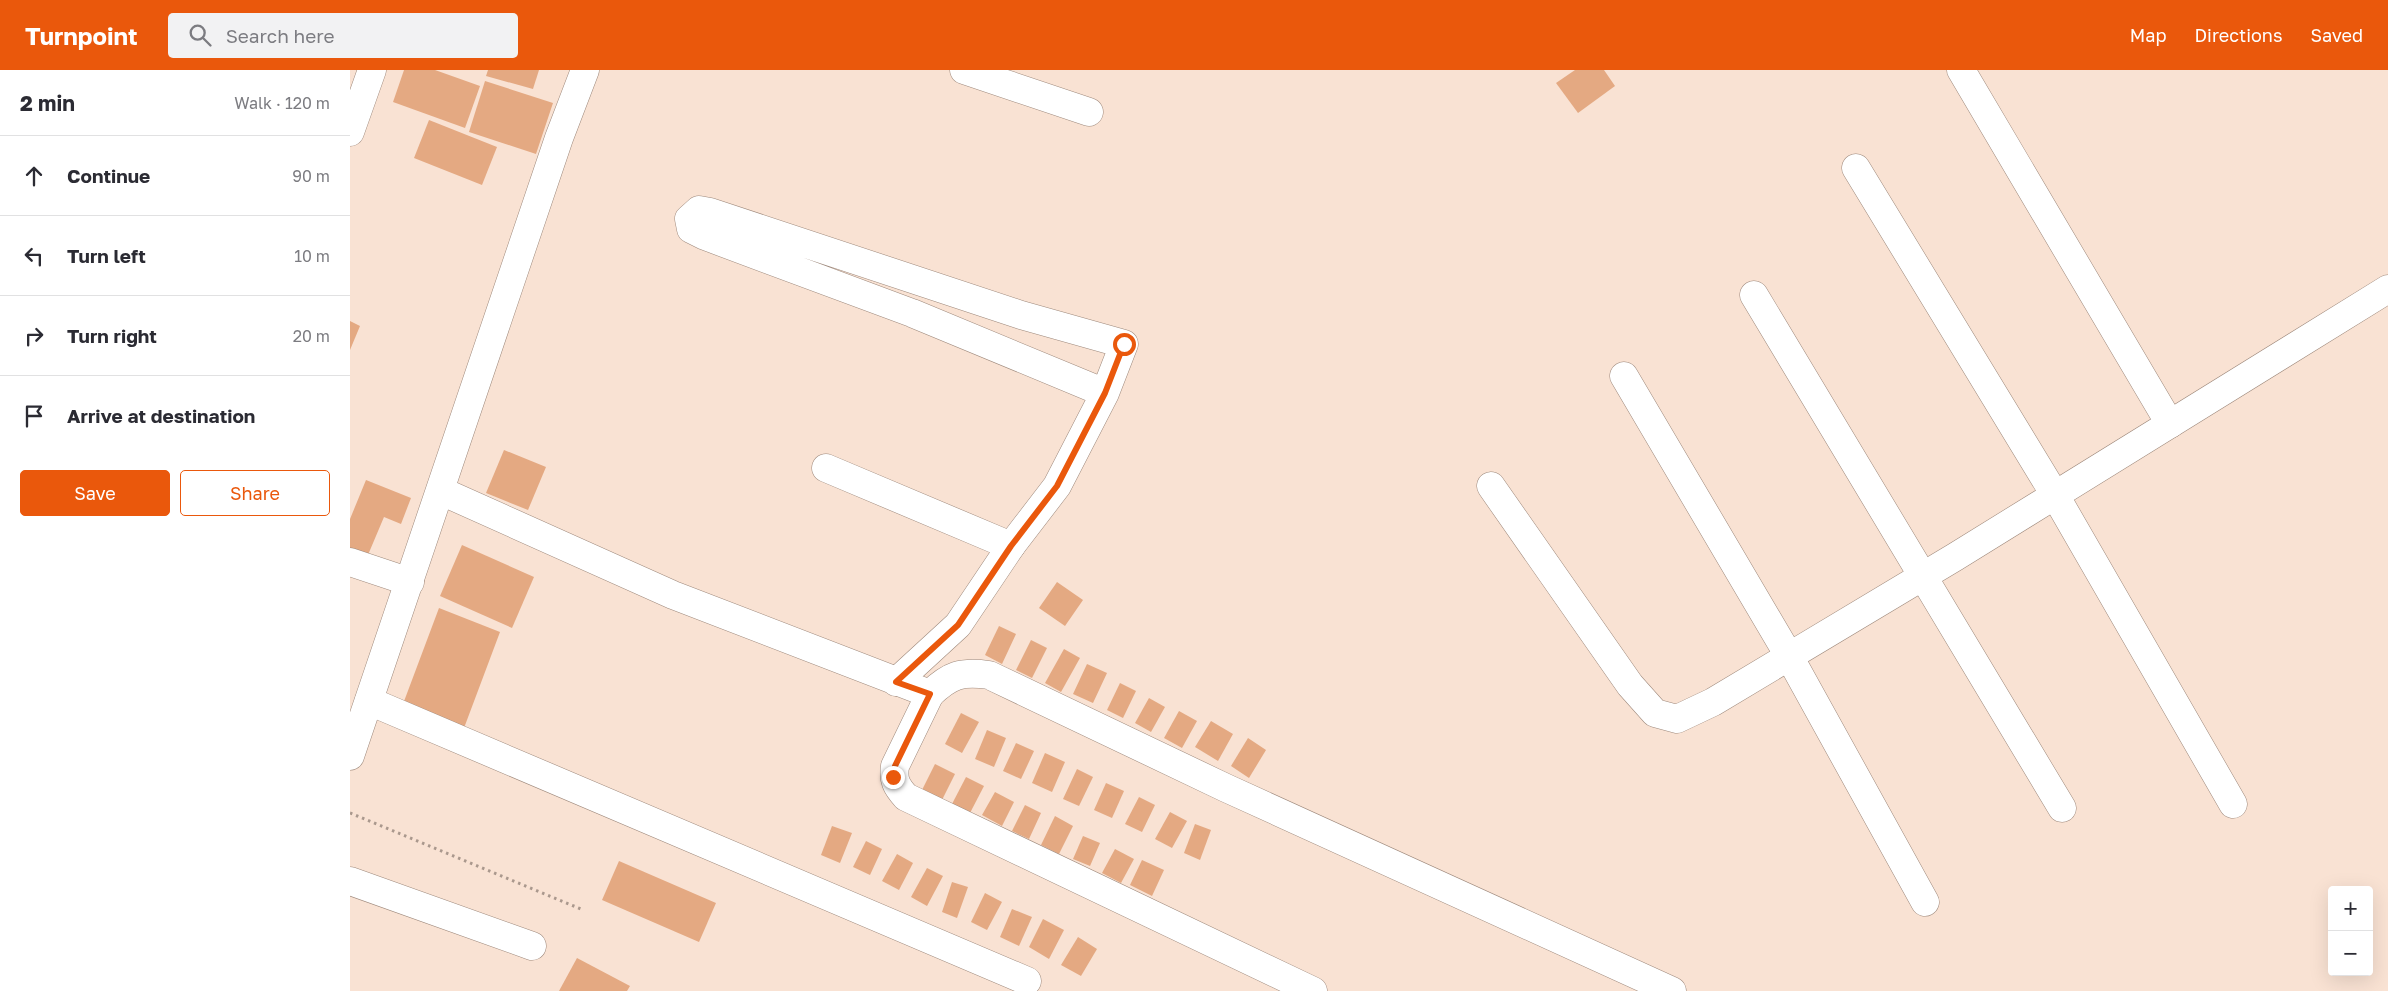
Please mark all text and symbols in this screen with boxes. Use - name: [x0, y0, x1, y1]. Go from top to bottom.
- search box: [168, 13, 518, 58]
- text: Turnpoint: [25, 21, 138, 50]
- icon: search: [186, 21, 214, 49]
- text: Search here: [226, 24, 335, 47]
- text: Map: [2130, 24, 2166, 46]
- text: Directions: [2194, 24, 2282, 46]
- text: Saved: [2310, 24, 2363, 46]
- text: 2 min: [20, 90, 75, 116]
- text: Walk · 120 m: [234, 93, 330, 113]
- icon: ahead: [20, 162, 48, 190]
- text: Continue: [67, 164, 150, 187]
- text: 90 m: [292, 166, 330, 186]
- icon: left: [20, 242, 48, 270]
- text: Turn left: [67, 244, 146, 267]
- text: 10 m: [294, 246, 330, 266]
- icon: right: [20, 322, 48, 350]
- text: Turn right: [67, 324, 157, 347]
- text: 20 m: [293, 326, 330, 346]
- route start: [1113, 333, 1136, 356]
- icon: arrive: [20, 402, 48, 430]
- text: Arrive at destination: [67, 404, 255, 427]
- button: Save: [20, 470, 170, 516]
- button: Share: [180, 470, 330, 516]
- route end: [882, 766, 905, 789]
- map controls: [2328, 886, 2373, 976]
- button: +: [2328, 886, 2373, 931]
- button: −: [2328, 931, 2373, 976]

